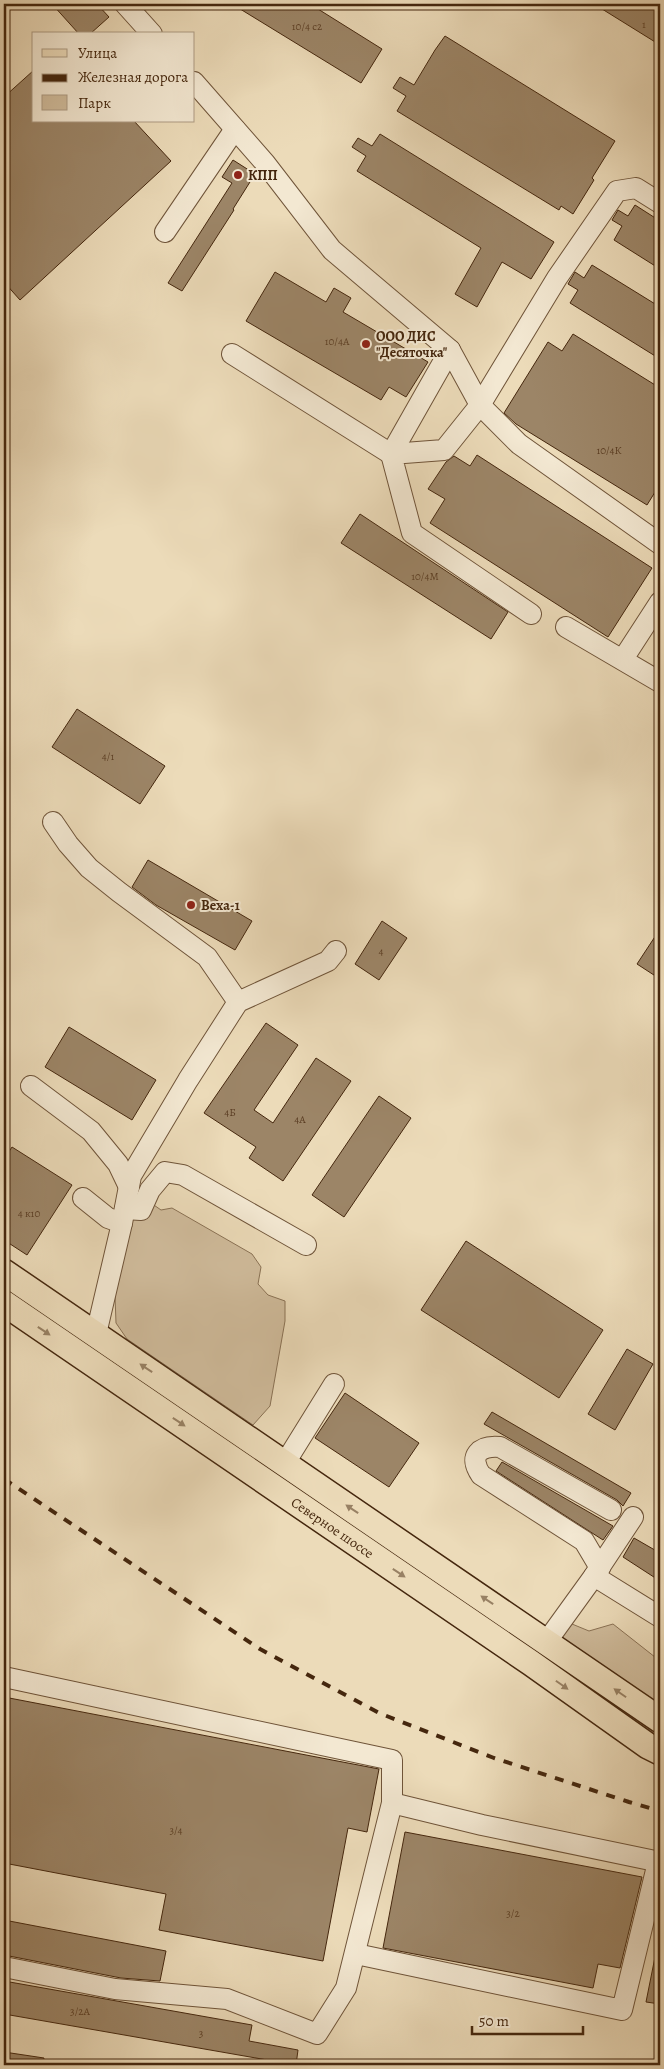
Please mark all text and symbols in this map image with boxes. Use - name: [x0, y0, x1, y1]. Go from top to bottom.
- house number: 1: [642, 17, 646, 32]
- house number: 10/4 с2: [292, 19, 322, 34]
- legend: [32, 32, 195, 122]
- text: Улица: [78, 43, 117, 63]
- text: Железная дорога: [78, 67, 188, 87]
- text: Парк: [78, 93, 111, 113]
- place label: КПП: [248, 166, 278, 185]
- marker: КПП: [232, 169, 244, 181]
- place label: ООО ДИС "Десяточка": [376, 327, 448, 362]
- house number: 10/4А: [325, 334, 350, 349]
- marker: ООО ДИС "Десяточка": [360, 338, 372, 350]
- house number: 10/4К: [596, 443, 622, 458]
- house number: 10/4М: [411, 569, 439, 584]
- house number: 4/1: [102, 749, 114, 764]
- place label: Веха-1: [201, 896, 240, 915]
- marker: Веха-1: [185, 899, 197, 911]
- house number: 4: [379, 944, 384, 959]
- house number: 4Б: [224, 1105, 236, 1120]
- house number: 4А: [294, 1112, 306, 1127]
- house number: 4 к10: [18, 1206, 40, 1221]
- one-way arrow: [37, 1326, 51, 1335]
- one-way arrow: [139, 1363, 152, 1373]
- one-way arrow: [172, 1417, 185, 1427]
- street label: Северное шоссе: [287, 1492, 378, 1563]
- one-way arrow: [345, 1504, 359, 1514]
- one-way arrow: [393, 1568, 406, 1578]
- one-way arrow: [480, 1595, 493, 1605]
- one-way arrow: [555, 1680, 569, 1690]
- one-way arrow: [613, 1688, 627, 1698]
- house number: 3/4: [169, 1823, 183, 1838]
- house number: 3/2: [506, 1906, 520, 1921]
- house number: 3/2А: [70, 2004, 90, 2019]
- scale bar: [472, 2004, 583, 2036]
- text: 50 m: [479, 2011, 509, 2031]
- house number: 3: [199, 2026, 203, 2041]

